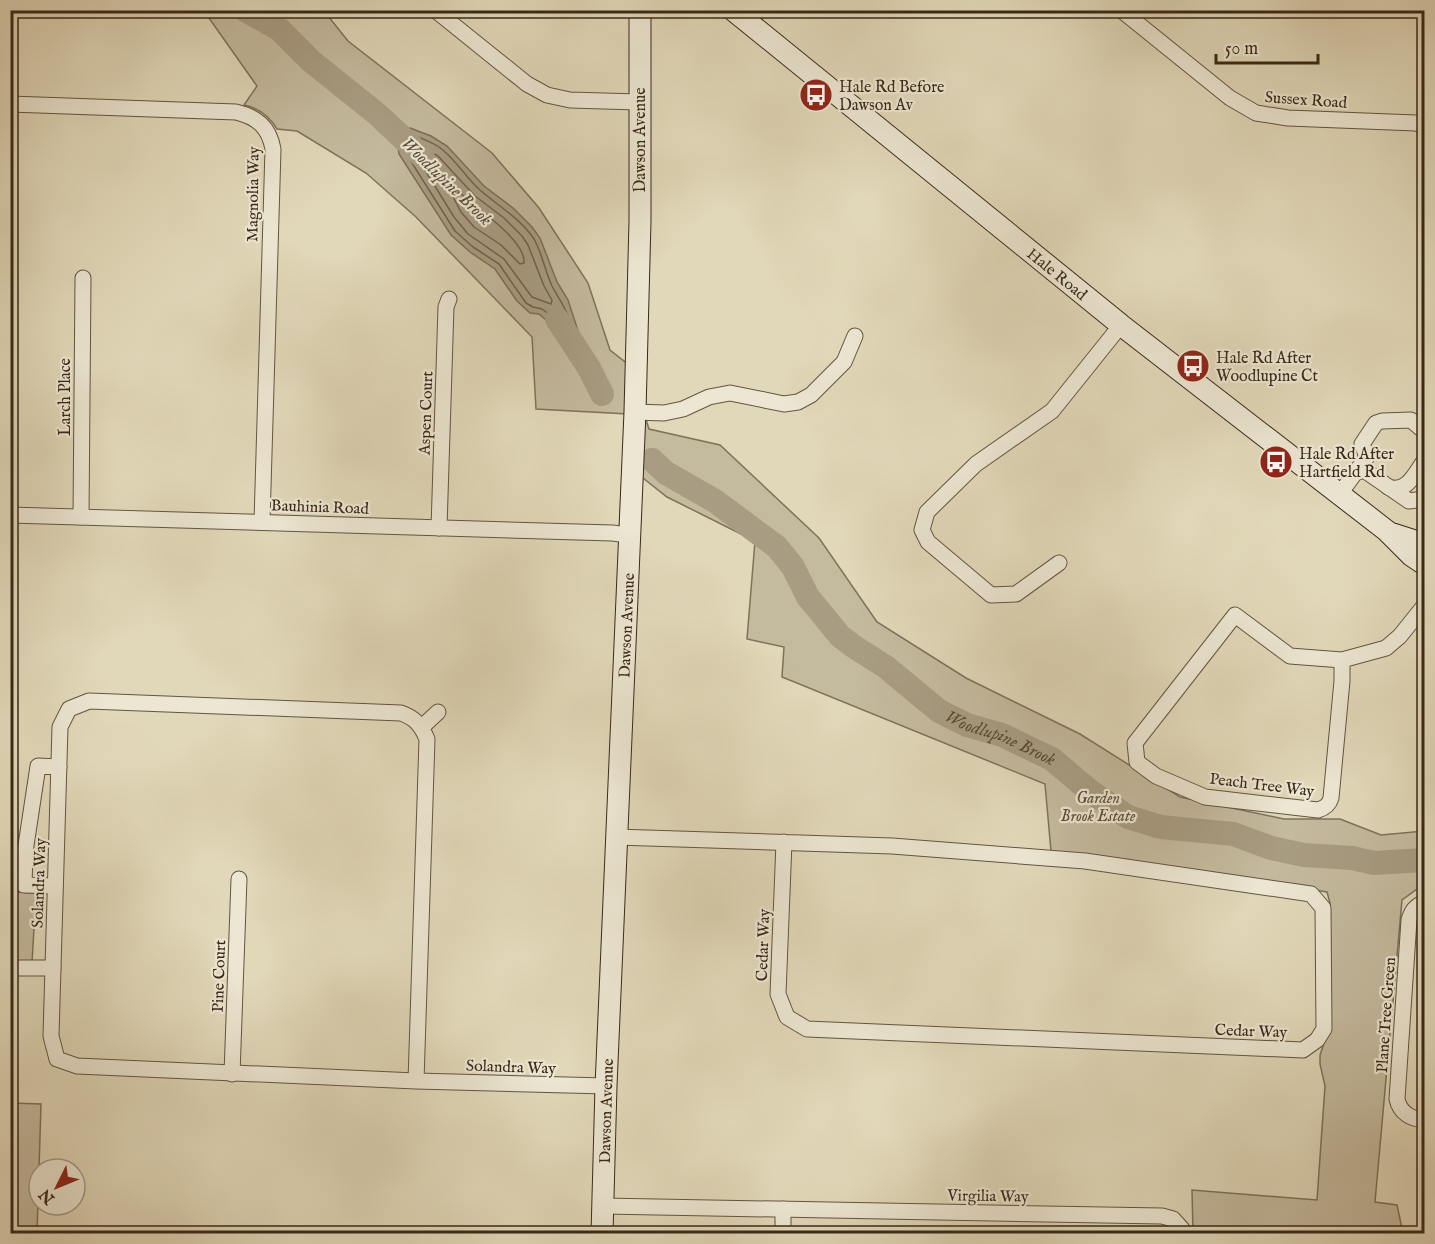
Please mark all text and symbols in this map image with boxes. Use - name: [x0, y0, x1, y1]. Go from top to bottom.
- scale bar: [1216, 27, 1318, 65]
- text: 50 m: [1225, 38, 1258, 61]
- bus stop icon: Hale Rd Before Dawson Av: [798, 77, 834, 113]
- place label: Hale Rd Before Dawson Av: [839, 78, 944, 116]
- street label: Dawson Avenue: [631, 87, 651, 193]
- street label: Sussex Road: [1264, 88, 1348, 114]
- water label: Woodlupine Brook: [396, 133, 496, 231]
- street label: Magnolia Way: [243, 146, 265, 242]
- street label: Hale Road: [1022, 245, 1091, 306]
- bus stop icon: Hale Rd After Woodlupine Ct: [1175, 348, 1211, 384]
- place label: Hale Rd After Woodlupine Ct: [1216, 349, 1318, 387]
- street label: Larch Place: [56, 358, 76, 436]
- street label: Aspen Court: [416, 370, 438, 456]
- bus stop icon: Hale Rd After Hartfield Rd: [1258, 444, 1294, 480]
- place label: Hale Rd After Hartfield Rd: [1299, 445, 1394, 483]
- street label: Bauhinia Road: [271, 496, 370, 520]
- street label: Dawson Avenue: [616, 573, 640, 679]
- water label: Woodlupine Brook: [941, 706, 1059, 772]
- street label: Peach Tree Way: [1208, 770, 1315, 802]
- park label: Garden Brook Estate: [1061, 789, 1136, 827]
- street label: Solandra Way: [28, 837, 52, 929]
- street label: Cedar Way: [753, 908, 775, 982]
- street label: Pine Court: [209, 939, 231, 1013]
- street label: Plane Tree Green: [1373, 956, 1401, 1074]
- street label: Cedar Way: [1214, 1021, 1288, 1043]
- street label: Solandra Way: [465, 1056, 557, 1080]
- street label: Dawson Avenue: [596, 1058, 619, 1164]
- north arrow: [27, 1157, 87, 1217]
- text: N: [35, 1184, 60, 1208]
- street label: Virgilia Way: [946, 1186, 1029, 1208]

